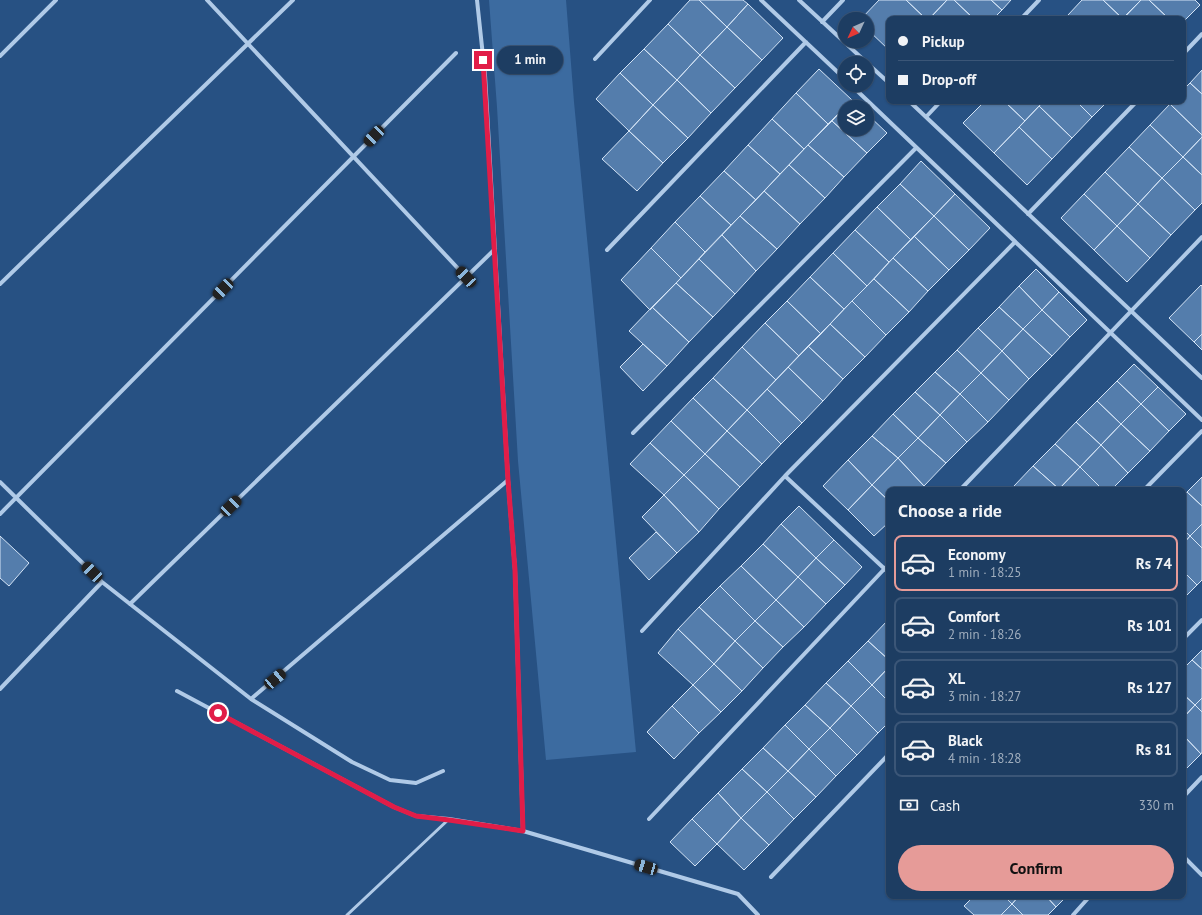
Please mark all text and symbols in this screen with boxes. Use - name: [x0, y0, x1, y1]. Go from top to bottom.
- north arrow: [838, 12, 874, 48]
- map controls: [838, 12, 874, 136]
- text: Pickup: [922, 32, 965, 51]
- callout: 1 min: [497, 46, 563, 74]
- route end: [474, 51, 492, 69]
- text: 1 min: [514, 51, 546, 68]
- button: locate: [838, 56, 874, 92]
- text: Drop-off: [922, 70, 976, 89]
- button: layers: [838, 100, 874, 136]
- car: [361, 123, 387, 149]
- car: [453, 264, 479, 290]
- car: [210, 276, 236, 302]
- car: [218, 493, 244, 519]
- text: Choose a ride: [898, 499, 1002, 522]
- icon: car: [900, 545, 936, 581]
- text: Economy: [948, 545, 1006, 564]
- text: Rs 74: [1136, 554, 1172, 573]
- car: [79, 559, 105, 585]
- text: 1 min · 18:25: [948, 564, 1021, 581]
- icon: car: [900, 607, 936, 643]
- text: Comfort: [948, 607, 1000, 626]
- text: Rs 101: [1127, 616, 1172, 635]
- text: 2 min · 18:26: [948, 626, 1021, 643]
- car: [262, 667, 288, 691]
- icon: car: [900, 669, 936, 705]
- text: XL: [948, 669, 965, 688]
- text: Rs 127: [1127, 678, 1172, 697]
- text: 3 min · 18:27: [948, 688, 1021, 705]
- route start: [209, 704, 227, 722]
- icon: car: [900, 731, 936, 767]
- text: Black: [948, 731, 983, 750]
- text: Rs 81: [1136, 740, 1172, 759]
- text: 4 min · 18:28: [948, 750, 1021, 767]
- icon: cash: [898, 794, 920, 816]
- text: Cash: [930, 796, 960, 815]
- text: 330 m: [1139, 797, 1174, 814]
- button: Confirm: [898, 845, 1174, 891]
- car: [633, 858, 659, 876]

